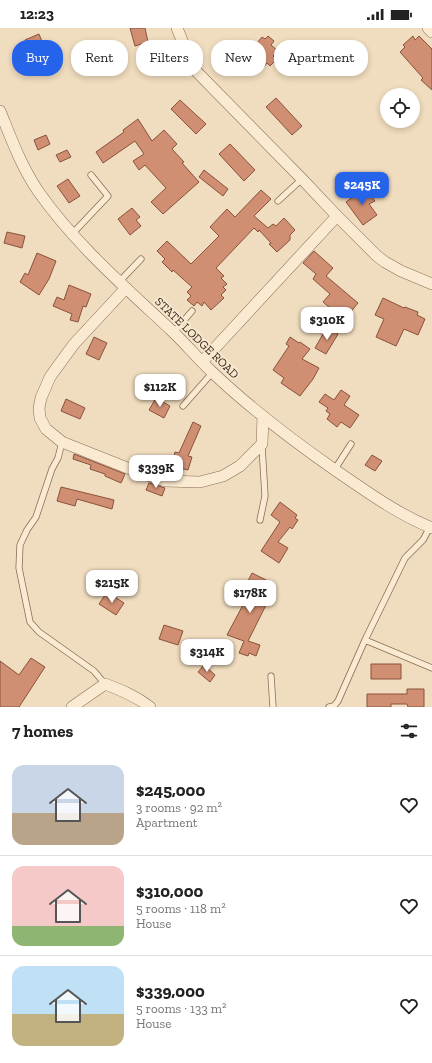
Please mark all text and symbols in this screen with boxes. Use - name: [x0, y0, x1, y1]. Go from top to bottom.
- text: 12:23: [20, 5, 54, 23]
- chip: Buy: [12, 40, 63, 76]
- chip: Rent: [71, 40, 128, 76]
- chip: Filters: [136, 40, 203, 76]
- chip: New: [211, 40, 266, 76]
- chip: Apartment: [274, 40, 368, 76]
- map controls: [380, 88, 420, 128]
- button: locate: [380, 88, 420, 128]
- pin: $245K: [334, 172, 390, 206]
- text: $245K: [344, 177, 380, 192]
- street label: STATE LODGE ROAD: [152, 294, 242, 382]
- pin: $310K: [299, 307, 355, 341]
- text: $310K: [310, 312, 344, 327]
- pin: $112K: [132, 374, 188, 408]
- text: $112K: [144, 379, 176, 394]
- pin: $339K: [128, 455, 184, 489]
- text: $339K: [138, 460, 174, 475]
- pin: $215K: [84, 570, 140, 604]
- text: $215K: [95, 575, 129, 590]
- pin: $178K: [222, 580, 278, 614]
- text: $178K: [233, 585, 267, 600]
- pin: $314K: [179, 639, 235, 673]
- text: $314K: [190, 644, 224, 659]
- icon: filters: [398, 720, 420, 742]
- text: 7 homes: [12, 721, 73, 741]
- text: $245,000: [136, 780, 205, 800]
- icon: home: [44, 781, 92, 829]
- icon: heart: [398, 794, 420, 816]
- text: 3 rooms · 92 m²: [136, 800, 222, 815]
- text: Apartment: [136, 815, 198, 830]
- text: $310,000: [136, 881, 203, 901]
- icon: home: [44, 882, 92, 930]
- icon: heart: [398, 895, 420, 917]
- text: 5 rooms · 118 m²: [136, 901, 226, 916]
- text: House: [136, 916, 171, 931]
- text: $339,000: [136, 981, 205, 1001]
- icon: home: [44, 982, 92, 1030]
- icon: heart: [398, 995, 420, 1017]
- text: 5 rooms · 133 m²: [136, 1001, 226, 1016]
- text: House: [136, 1016, 171, 1031]

